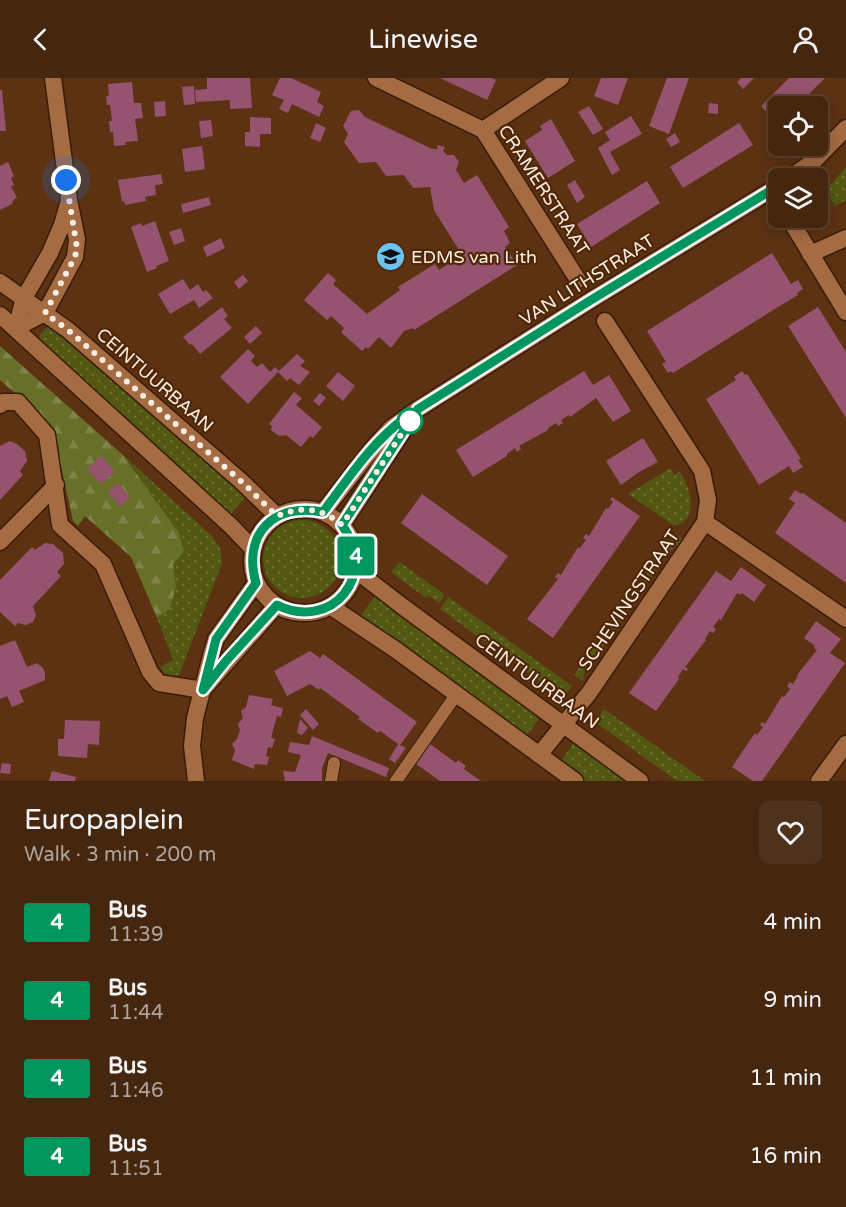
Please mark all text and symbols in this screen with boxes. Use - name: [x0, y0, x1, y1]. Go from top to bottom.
- icon: back: [24, 23, 57, 56]
- text: Linewise: [368, 23, 478, 56]
- icon: person: [789, 23, 822, 56]
- map controls: [768, 96, 828, 228]
- button: locate: [768, 96, 828, 156]
- street label: CRAMERSTRAAT: [494, 121, 594, 259]
- your location: [51, 165, 81, 195]
- button: layers: [768, 168, 828, 228]
- street label: VAN LITHSTRAAT: [516, 230, 659, 330]
- school or university icon: EDMS van Lith: [374, 241, 406, 273]
- place label: EDMS van Lith: [411, 246, 537, 268]
- street label: CEINTUURBAAN: [92, 323, 218, 437]
- unlabelled marker: [397, 408, 423, 434]
- street label: SCHEVINGSTRAAT: [574, 525, 684, 675]
- line badge: 4: [336, 536, 376, 576]
- text: 4: [349, 544, 363, 569]
- street label: CEINTUURBAAN: [471, 629, 603, 733]
- button: heart: [759, 801, 822, 864]
- text: Europaplein: [24, 803, 184, 837]
- text: Walk · 3 min · 200 m: [24, 843, 216, 867]
- text: Bus: [108, 897, 147, 923]
- text: 4 min: [763, 909, 822, 935]
- text: 4: [50, 910, 64, 935]
- text: 11:39: [108, 923, 163, 947]
- text: Bus: [108, 975, 147, 1001]
- text: 9 min: [763, 987, 822, 1013]
- text: 4: [50, 988, 64, 1013]
- text: 11:44: [108, 1001, 163, 1025]
- text: Bus: [108, 1053, 147, 1079]
- text: 11 min: [750, 1065, 822, 1091]
- text: 4: [50, 1066, 64, 1091]
- text: 11:46: [108, 1079, 163, 1103]
- text: Bus: [108, 1131, 147, 1157]
- text: 16 min: [750, 1143, 822, 1169]
- text: 4: [50, 1144, 64, 1169]
- text: 11:51: [108, 1157, 163, 1181]

